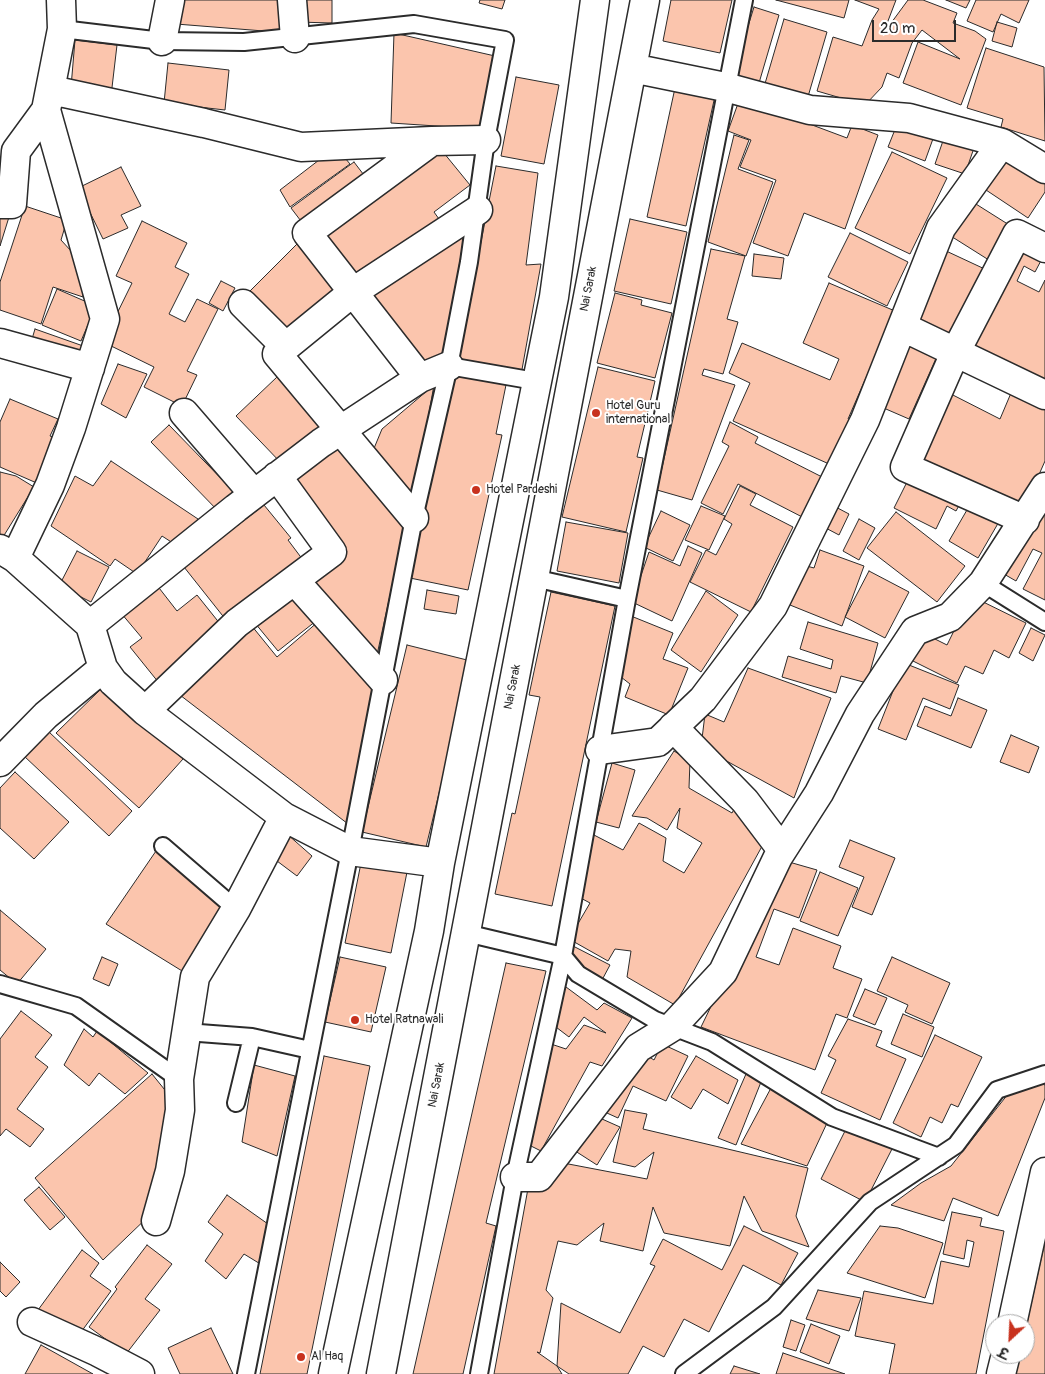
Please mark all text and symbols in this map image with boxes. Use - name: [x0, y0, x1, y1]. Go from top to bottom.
- scale bar: [875, 10, 959, 42]
- text: 20 m: [880, 19, 915, 38]
- street label: Nai Sarak: [578, 265, 600, 313]
- place label: Hotel Guru international: [606, 399, 670, 427]
- marker: Hotel Guru international: [590, 407, 602, 419]
- place label: Hotel Pardeshi: [486, 483, 557, 497]
- marker: Hotel Pardeshi: [470, 484, 482, 496]
- street label: Nai Sarak: [502, 663, 524, 711]
- place label: Hotel Ratnawali: [365, 1013, 443, 1027]
- marker: Hotel Ratnawali: [349, 1014, 361, 1026]
- street label: Nai Sarak: [426, 1061, 448, 1109]
- north arrow: [985, 1314, 1035, 1364]
- text: उ: [996, 1342, 1012, 1362]
- place label: Al Haq: [311, 1350, 343, 1364]
- marker: Al Haq: [295, 1351, 307, 1363]

